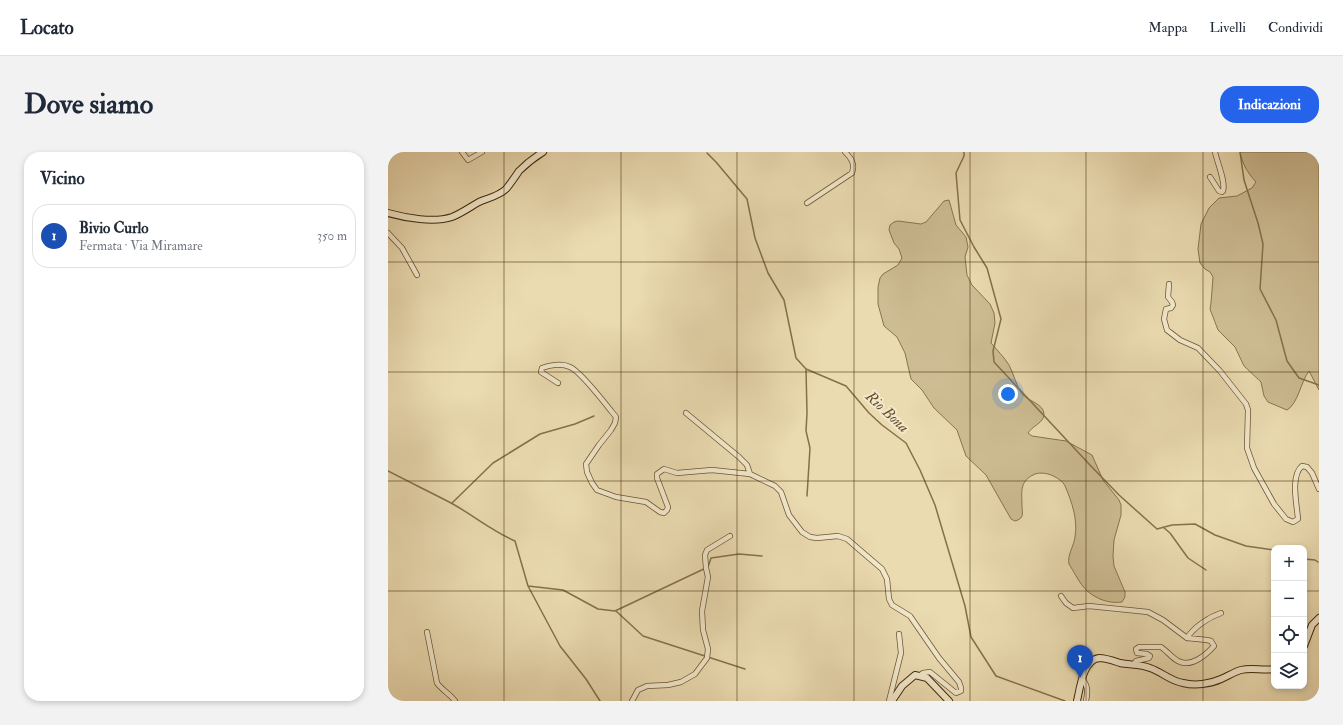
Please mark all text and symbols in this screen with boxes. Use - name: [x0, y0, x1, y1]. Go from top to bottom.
- text: Locato: [20, 16, 74, 40]
- text: Mappa: [1148, 19, 1187, 36]
- text: Livelli: [1209, 19, 1246, 36]
- text: Condividi: [1268, 19, 1323, 36]
- button: Indicazioni: [1220, 86, 1319, 123]
- text: Dove siamo: [24, 87, 153, 122]
- text: Vicino: [40, 168, 85, 189]
- text: Bivio Curlo: [79, 219, 149, 238]
- text: 1: [52, 228, 56, 244]
- text: 350 m: [317, 228, 347, 244]
- text: Fermata · Via Miramare: [79, 238, 203, 254]
- your location: [998, 384, 1018, 404]
- water label: Rio Bona: [861, 386, 913, 437]
- map controls: [1271, 545, 1307, 689]
- button: +: [1271, 545, 1307, 581]
- button: −: [1271, 581, 1307, 617]
- button: locate: [1271, 617, 1307, 653]
- pin: 1: [1067, 645, 1093, 678]
- button: layers: [1271, 653, 1307, 689]

